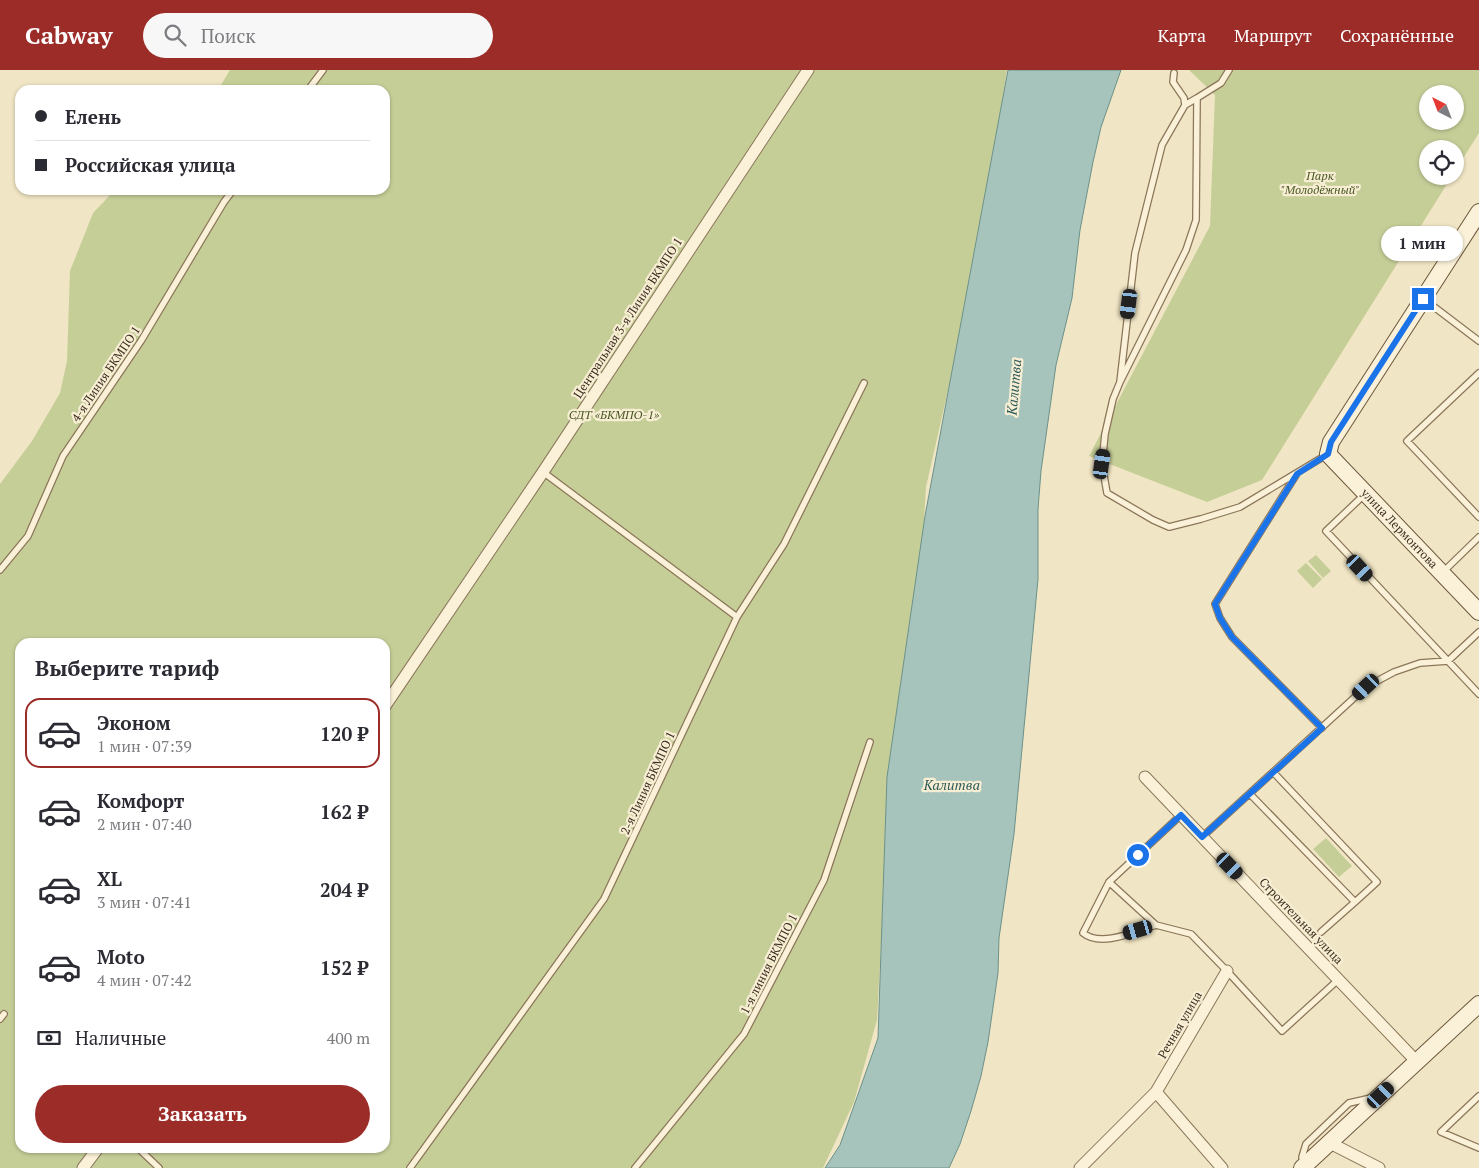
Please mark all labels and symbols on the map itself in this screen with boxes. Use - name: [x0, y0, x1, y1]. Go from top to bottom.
- north arrow: [1419, 85, 1464, 130]
- park label: Парк "Молодёжный": [1281, 168, 1359, 197]
- callout: 1 мин: [1382, 226, 1464, 262]
- street label: Центральная 3-я Линия БКМПО 1: [570, 235, 685, 401]
- car: [1119, 288, 1138, 320]
- route end: [1412, 288, 1434, 310]
- street label: 4-я Линия БКМПО 1: [68, 323, 143, 424]
- water label: Калитва: [1001, 358, 1025, 417]
- park label: СДТ «БКМПО-1»: [569, 407, 660, 422]
- car: [1092, 448, 1111, 480]
- street label: улица Лермонтова: [1357, 485, 1441, 571]
- car: [1344, 552, 1375, 584]
- car: [1349, 671, 1382, 703]
- street label: 2-я Линия БКМПО 1: [617, 729, 678, 837]
- water label: Калитва: [923, 775, 980, 794]
- route start: [1127, 844, 1149, 866]
- car: [1214, 850, 1245, 882]
- street label: Строительная улица: [1256, 874, 1346, 967]
- street label: 1-я линия БКМПО 1: [737, 911, 800, 1016]
- car: [1121, 919, 1154, 941]
- street label: Речная улица: [1154, 988, 1205, 1061]
- car: [1364, 1079, 1397, 1111]

